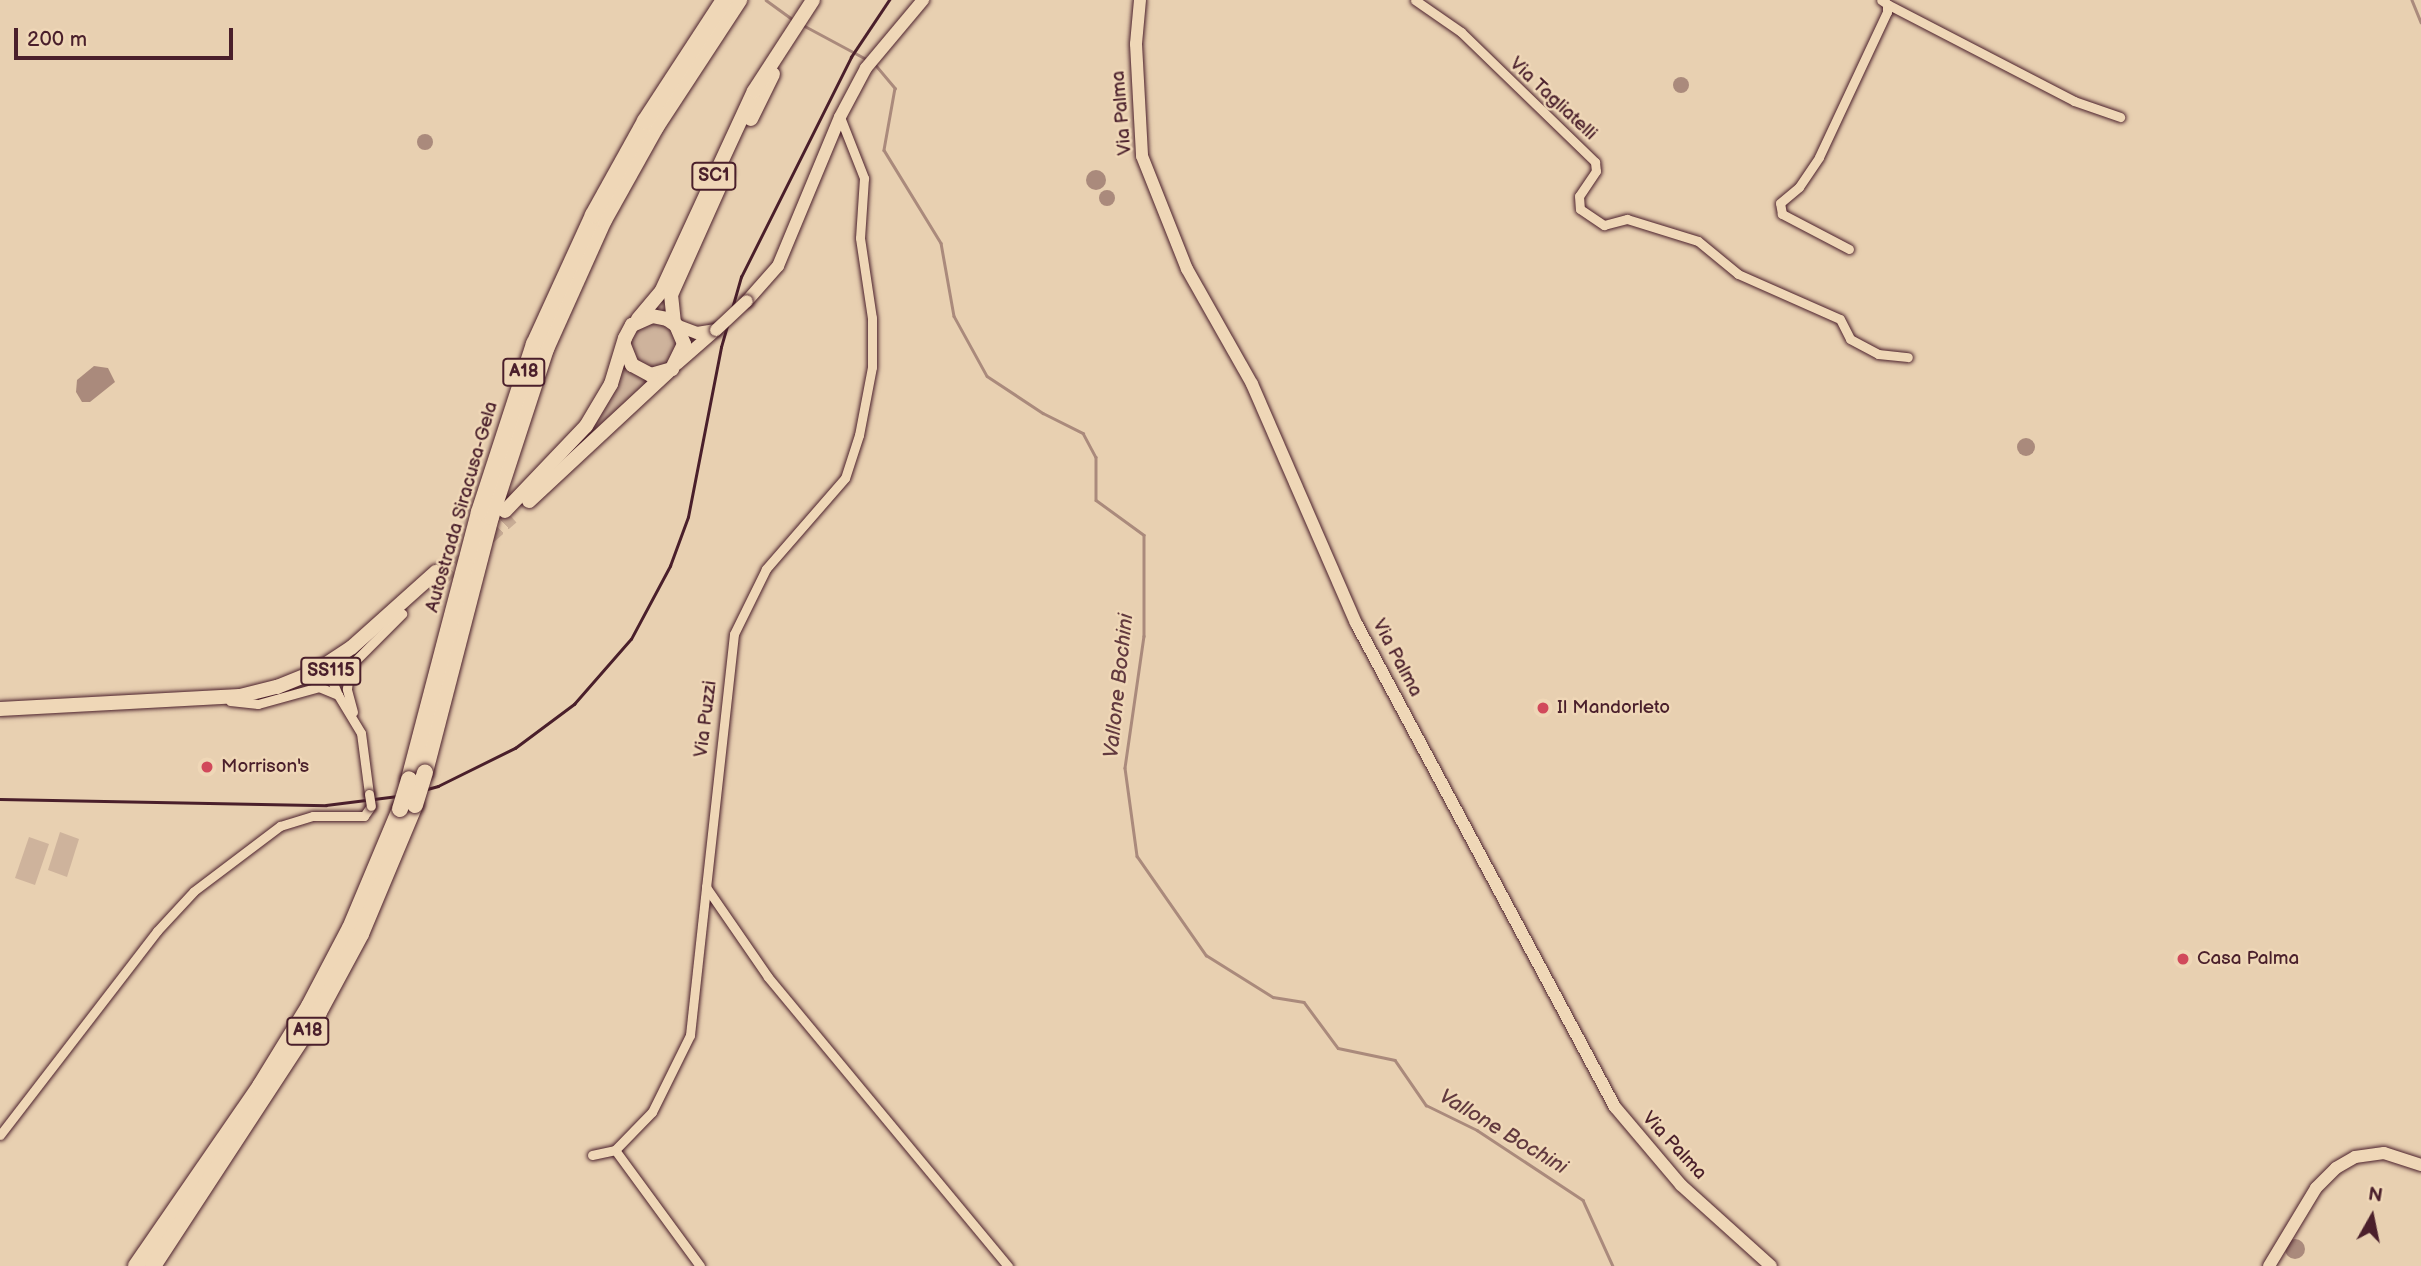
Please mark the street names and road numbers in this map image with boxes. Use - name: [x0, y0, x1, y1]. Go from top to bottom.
- street label: Via Tagliatelli: [1504, 52, 1602, 146]
- street label: Via Palma: [1107, 70, 1137, 156]
- road number: SC1: [691, 162, 737, 190]
- road number: A18: [501, 358, 547, 386]
- street label: Autostrada Siracusa-Gela: [421, 399, 503, 615]
- street label: Via Palma: [1367, 615, 1427, 701]
- road number: SS115: [300, 656, 362, 686]
- street label: Via Puzzi: [690, 679, 722, 759]
- road number: A18: [285, 1016, 331, 1046]
- street label: Via Palma: [1637, 1107, 1711, 1185]

